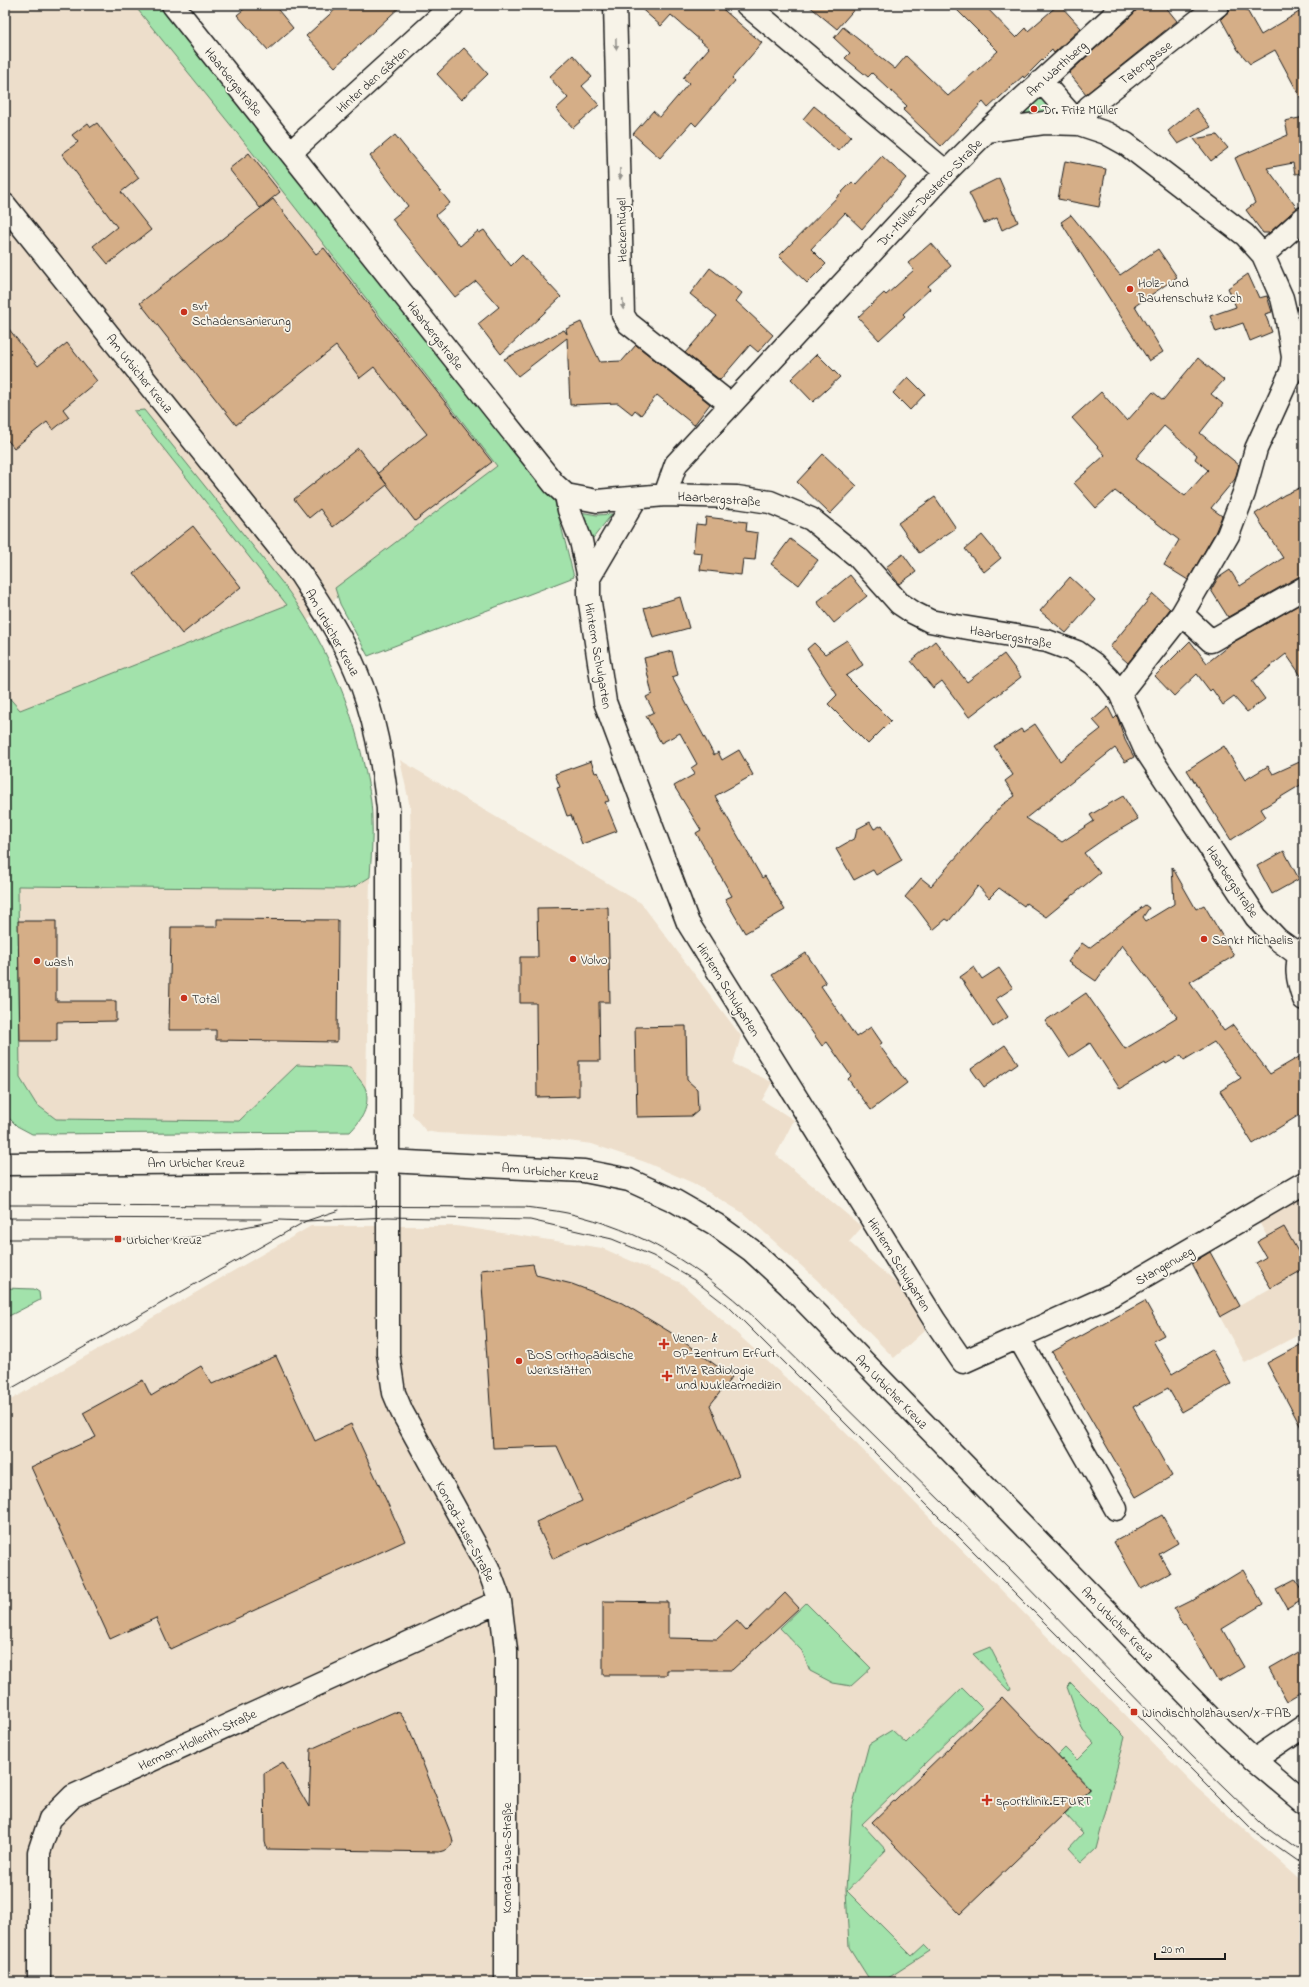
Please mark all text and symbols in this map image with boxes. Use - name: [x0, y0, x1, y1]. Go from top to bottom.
- street label: Tatengasse: [1115, 36, 1177, 91]
- street label: Am Warthberg: [1023, 37, 1092, 102]
- one-way arrow: [613, 38, 619, 51]
- street label: Hinter den Gärten: [332, 42, 414, 118]
- street label: Haarbergstraße: [199, 44, 266, 121]
- place label: Dr. Fritz Müller: [1041, 101, 1119, 120]
- marker: Dr. Fritz Müller: [1029, 104, 1039, 114]
- street label: Dr.-Müller-Desterro-Straße: [873, 135, 987, 252]
- one-way arrow: [616, 168, 623, 180]
- street label: Heckenhügel: [612, 198, 634, 262]
- place label: Holz- und Bautenschutz Koch: [1137, 274, 1242, 308]
- marker: Holz- und Bautenschutz Koch: [1125, 284, 1135, 294]
- place label: svt Schadensanierung: [192, 297, 291, 332]
- street label: Haarbergstraße: [401, 297, 468, 375]
- one-way arrow: [619, 298, 626, 310]
- marker: svt Schadensanierung: [179, 307, 189, 317]
- street label: Am Urbicher Kreuz: [101, 330, 177, 418]
- street label: Haarbergstraße: [677, 487, 761, 513]
- street label: Am Urbicher Kreuz: [300, 586, 364, 680]
- street label: Hinterm Schulgarten: [578, 602, 616, 711]
- street label: Haarbergstraße: [968, 621, 1053, 655]
- street label: Haarbergstraße: [1200, 842, 1263, 922]
- place label: Sankt Michaelis: [1212, 931, 1294, 950]
- marker: Sankt Michaelis: [1199, 934, 1209, 944]
- street label: Hinterm Schulgarten: [690, 939, 764, 1041]
- place label: Volvo: [580, 951, 608, 970]
- place label: wash: [45, 953, 73, 972]
- marker: Volvo: [568, 954, 578, 964]
- marker: wash: [32, 956, 42, 966]
- place label: Total: [192, 990, 219, 1009]
- marker: Total: [179, 993, 189, 1003]
- street label: Am Urbicher Kreuz: [148, 1154, 245, 1173]
- street label: Am Urbicher Kreuz: [501, 1159, 599, 1186]
- street label: Hinterm Schulgarten: [861, 1214, 935, 1316]
- place label: Urbicher Kreuz: [126, 1231, 202, 1250]
- marker: Urbicher Kreuz: [113, 1234, 123, 1244]
- street label: Stangenweg: [1132, 1242, 1198, 1292]
- place label: Venen- & OP-Zentrum Erfurt: [672, 1329, 776, 1363]
- marker: Venen- & OP-Zentrum Erfurt: [658, 1338, 670, 1350]
- place label: BOS Orthopädische Werkstätten: [526, 1346, 634, 1380]
- street label: Am Urbicher Kreuz: [850, 1351, 932, 1434]
- marker: BOS Orthopädische Werkstätten: [514, 1356, 524, 1366]
- place label: MVZ Radiologie und Nuklearmedizin: [676, 1361, 781, 1395]
- marker: MVZ Radiologie und Nuklearmedizin: [661, 1370, 673, 1382]
- street label: Konrad-Zuse-Straße: [430, 1478, 499, 1585]
- street label: Am Urbicher Kreuz: [1076, 1583, 1158, 1666]
- place label: Windischholzhausen/X-FAB: [1142, 1704, 1291, 1723]
- street label: Herman-Hollerith-Straße: [136, 1705, 260, 1776]
- marker: Windischholzhausen/X-FAB: [1129, 1707, 1139, 1717]
- place label: sportklinik.EFURT: [996, 1792, 1092, 1811]
- marker: sportklinik.EFURT: [981, 1794, 993, 1806]
- street label: Konrad-Zuse-Straße: [498, 1802, 517, 1914]
- scale bar: [1155, 1935, 1225, 1961]
- text: 20 m: [1161, 1941, 1184, 1959]

